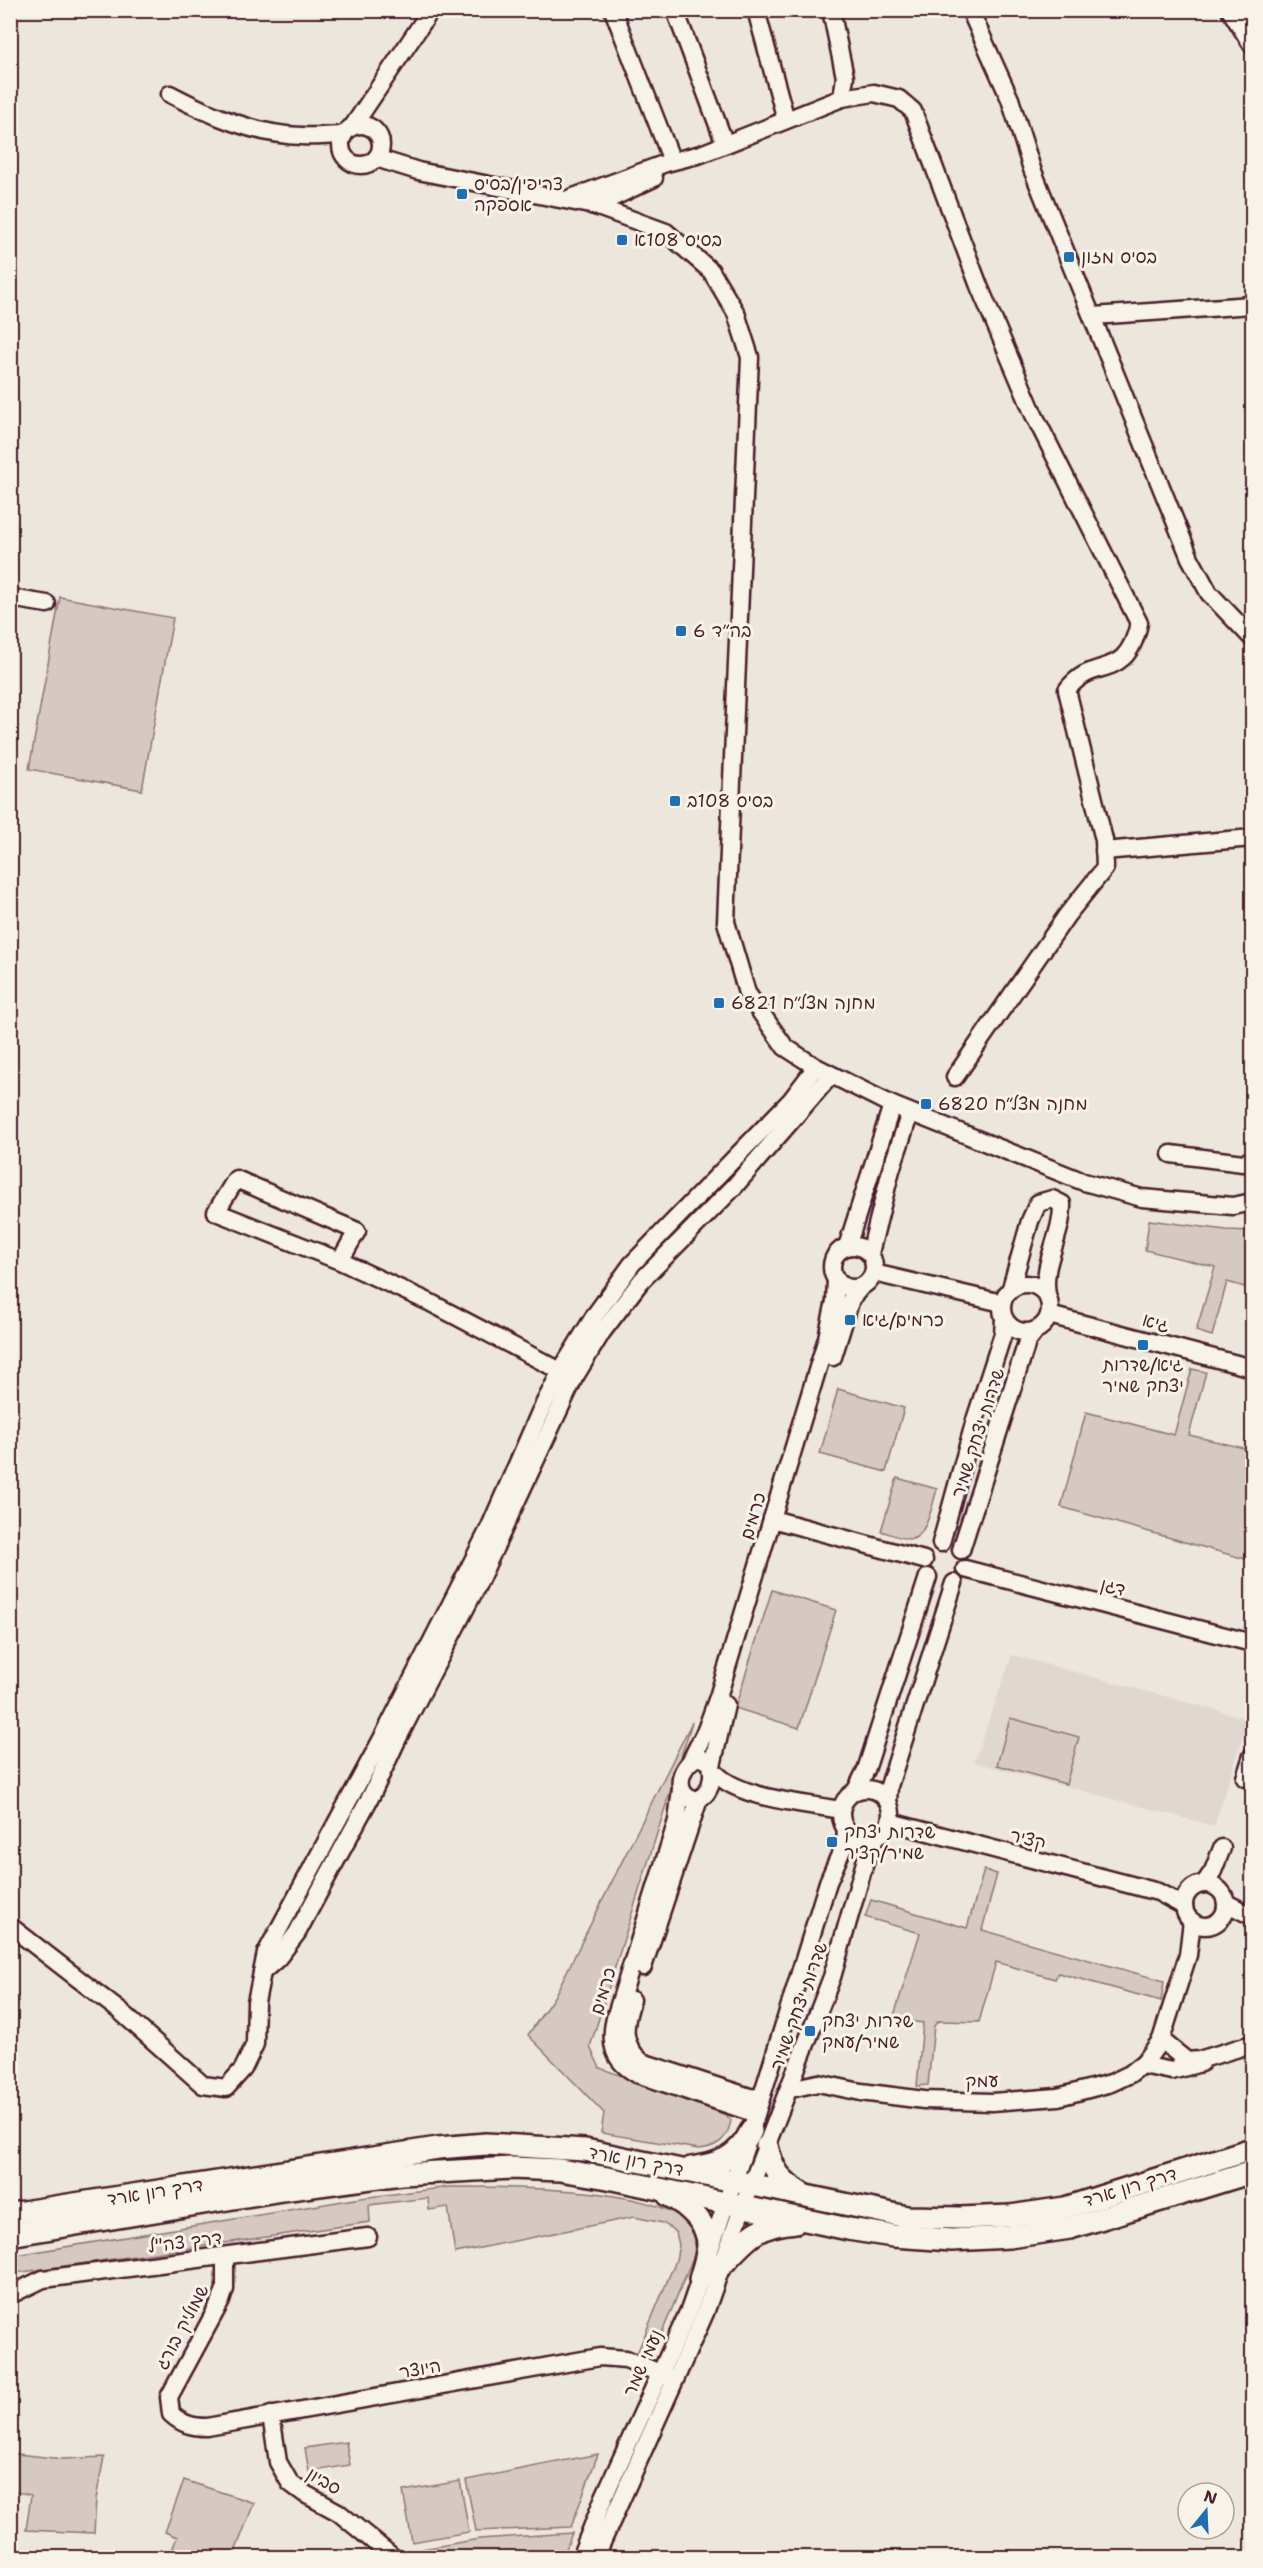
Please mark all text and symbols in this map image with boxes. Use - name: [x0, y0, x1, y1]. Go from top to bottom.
- place label: צריפין/בסיס אספקה: [474, 172, 563, 217]
- marker: צריפין/בסיס אספקה: [455, 187, 469, 201]
- place label: בסיס 108א: [634, 228, 722, 252]
- marker: בסיס 108א: [615, 233, 629, 247]
- place label: בסיס מזון: [1081, 245, 1157, 269]
- marker: בסיס מזון: [1062, 250, 1076, 264]
- place label: בה״ד 6: [693, 619, 752, 643]
- marker: בה״ד 6: [674, 624, 688, 638]
- place label: בסיס 108ב: [687, 789, 773, 813]
- marker: בסיס 108ב: [668, 794, 682, 808]
- place label: מחנה מצל״ח 6821: [731, 991, 876, 1015]
- marker: מחנה מצל״ח 6821: [712, 996, 726, 1010]
- place label: מחנה מצל״ח 6820: [938, 1092, 1088, 1116]
- marker: מחנה מצל״ח 6820: [919, 1097, 933, 1111]
- place label: כרמים/גיא: [862, 1308, 944, 1332]
- street label: גיא: [1140, 1308, 1172, 1338]
- marker: כרמים/גיא: [843, 1313, 857, 1327]
- marker: גיא/שדרות יצחק שמיר: [1136, 1338, 1150, 1352]
- place label: גיא/שדרות יצחק שמיר: [1101, 1353, 1184, 1398]
- street label: שדרות יצחק שמיר: [946, 1365, 1010, 1501]
- street label: כרמים: [734, 1489, 772, 1543]
- street label: דגן: [1098, 1572, 1128, 1602]
- place label: שדרות יצחק שמיר/קציר: [844, 1820, 935, 1865]
- street label: קציר: [1007, 1823, 1049, 1855]
- marker: שדרות יצחק שמיר/קציר: [825, 1835, 839, 1849]
- street label: שדרות יצחק שמיר: [765, 1938, 833, 2074]
- street label: כרמים: [584, 1964, 622, 2018]
- place label: שדרות יצחק שמיר/עמק: [822, 2009, 913, 2054]
- marker: שדרות יצחק שמיר/עמק: [803, 2024, 817, 2038]
- street label: עמק: [965, 2068, 999, 2094]
- street label: דרך רון ארד: [586, 2140, 686, 2182]
- street label: דרך רון ארד: [1080, 2161, 1180, 2213]
- street label: דרך רון ארד: [105, 2173, 205, 2211]
- street label: דרך צה"ל: [147, 2226, 223, 2258]
- street label: שמוליק בורג: [150, 2280, 214, 2374]
- street label: נעמי שמר: [618, 2326, 668, 2400]
- street label: היוצר: [397, 2354, 443, 2384]
- street label: סביון: [302, 2462, 346, 2500]
- north arrow: [1176, 2481, 1236, 2541]
- text: N: [1201, 2485, 1220, 2509]

